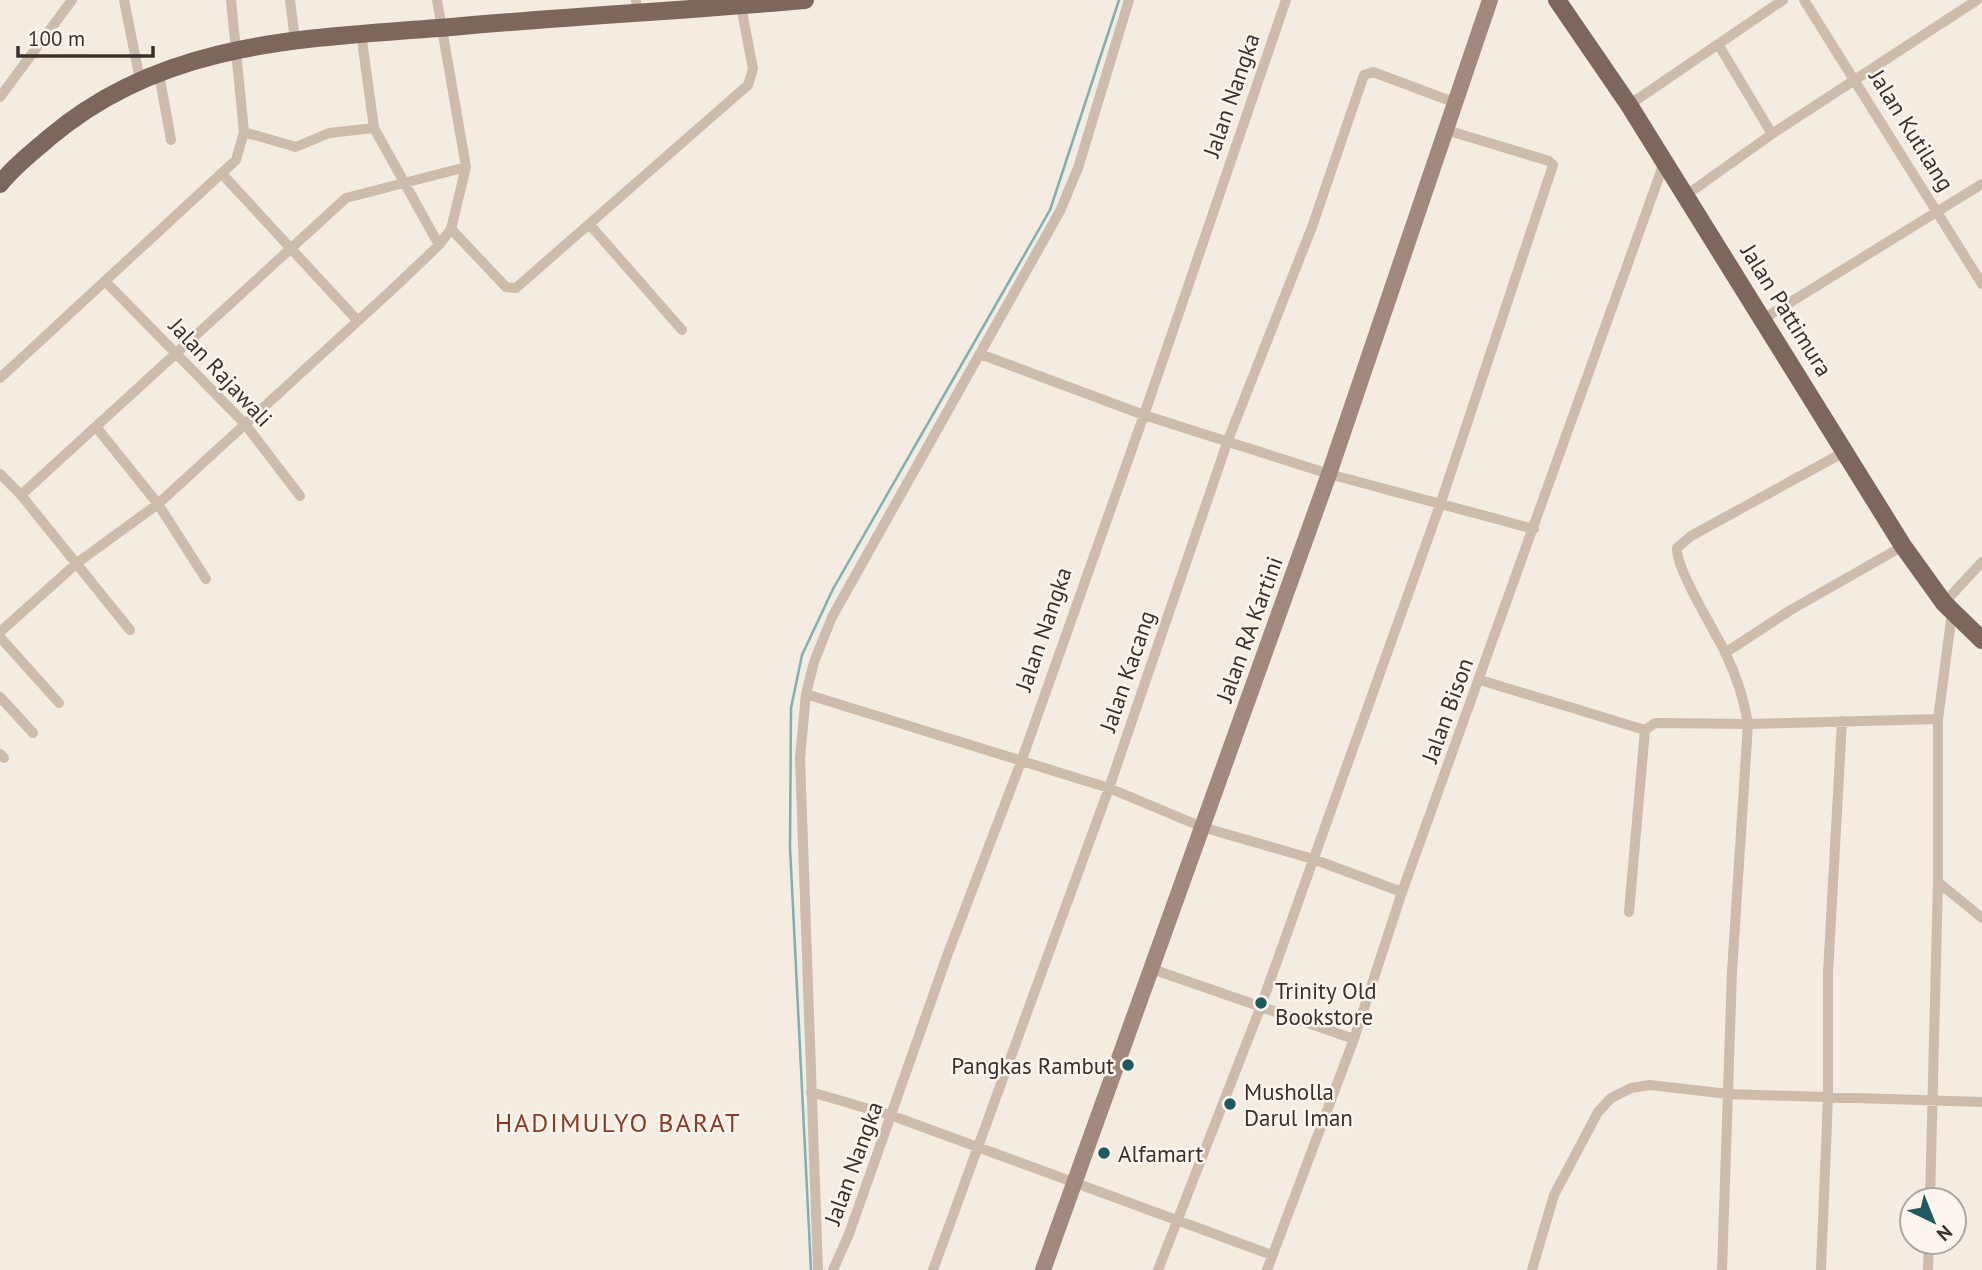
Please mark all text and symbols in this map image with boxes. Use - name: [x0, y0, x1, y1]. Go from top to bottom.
- scale bar: [18, 14, 152, 58]
- text: 100 m: [28, 25, 85, 52]
- street label: Jalan Nangka: [1196, 29, 1266, 162]
- street label: Jalan Kutilang: [1863, 63, 1961, 196]
- street label: Jalan Pattimura: [1734, 238, 1839, 381]
- street label: Jalan Rajawali: [162, 311, 279, 433]
- street label: Jalan RA Kartini: [1209, 552, 1289, 707]
- street label: Jalan Nangka: [1008, 563, 1078, 696]
- street label: Jalan Kacang: [1092, 606, 1161, 736]
- street label: Jalan Bison: [1414, 654, 1479, 767]
- place label: Trinity Old Bookstore: [1275, 976, 1377, 1031]
- marker: Trinity Old Bookstore: [1253, 995, 1269, 1011]
- place label: Pangkas Rambut: [951, 1051, 1114, 1080]
- marker: Pangkas Rambut: [1120, 1057, 1136, 1073]
- place label: Musholla Darul Iman: [1244, 1077, 1353, 1132]
- marker: Musholla Darul Iman: [1222, 1096, 1238, 1112]
- street label: Jalan Nangka: [817, 1097, 889, 1230]
- district label: HADIMULYO BARAT: [495, 1106, 741, 1139]
- place label: Alfamart: [1118, 1139, 1204, 1168]
- marker: Alfamart: [1096, 1145, 1112, 1161]
- north arrow: [1898, 1186, 1968, 1256]
- text: N: [1932, 1220, 1957, 1246]

